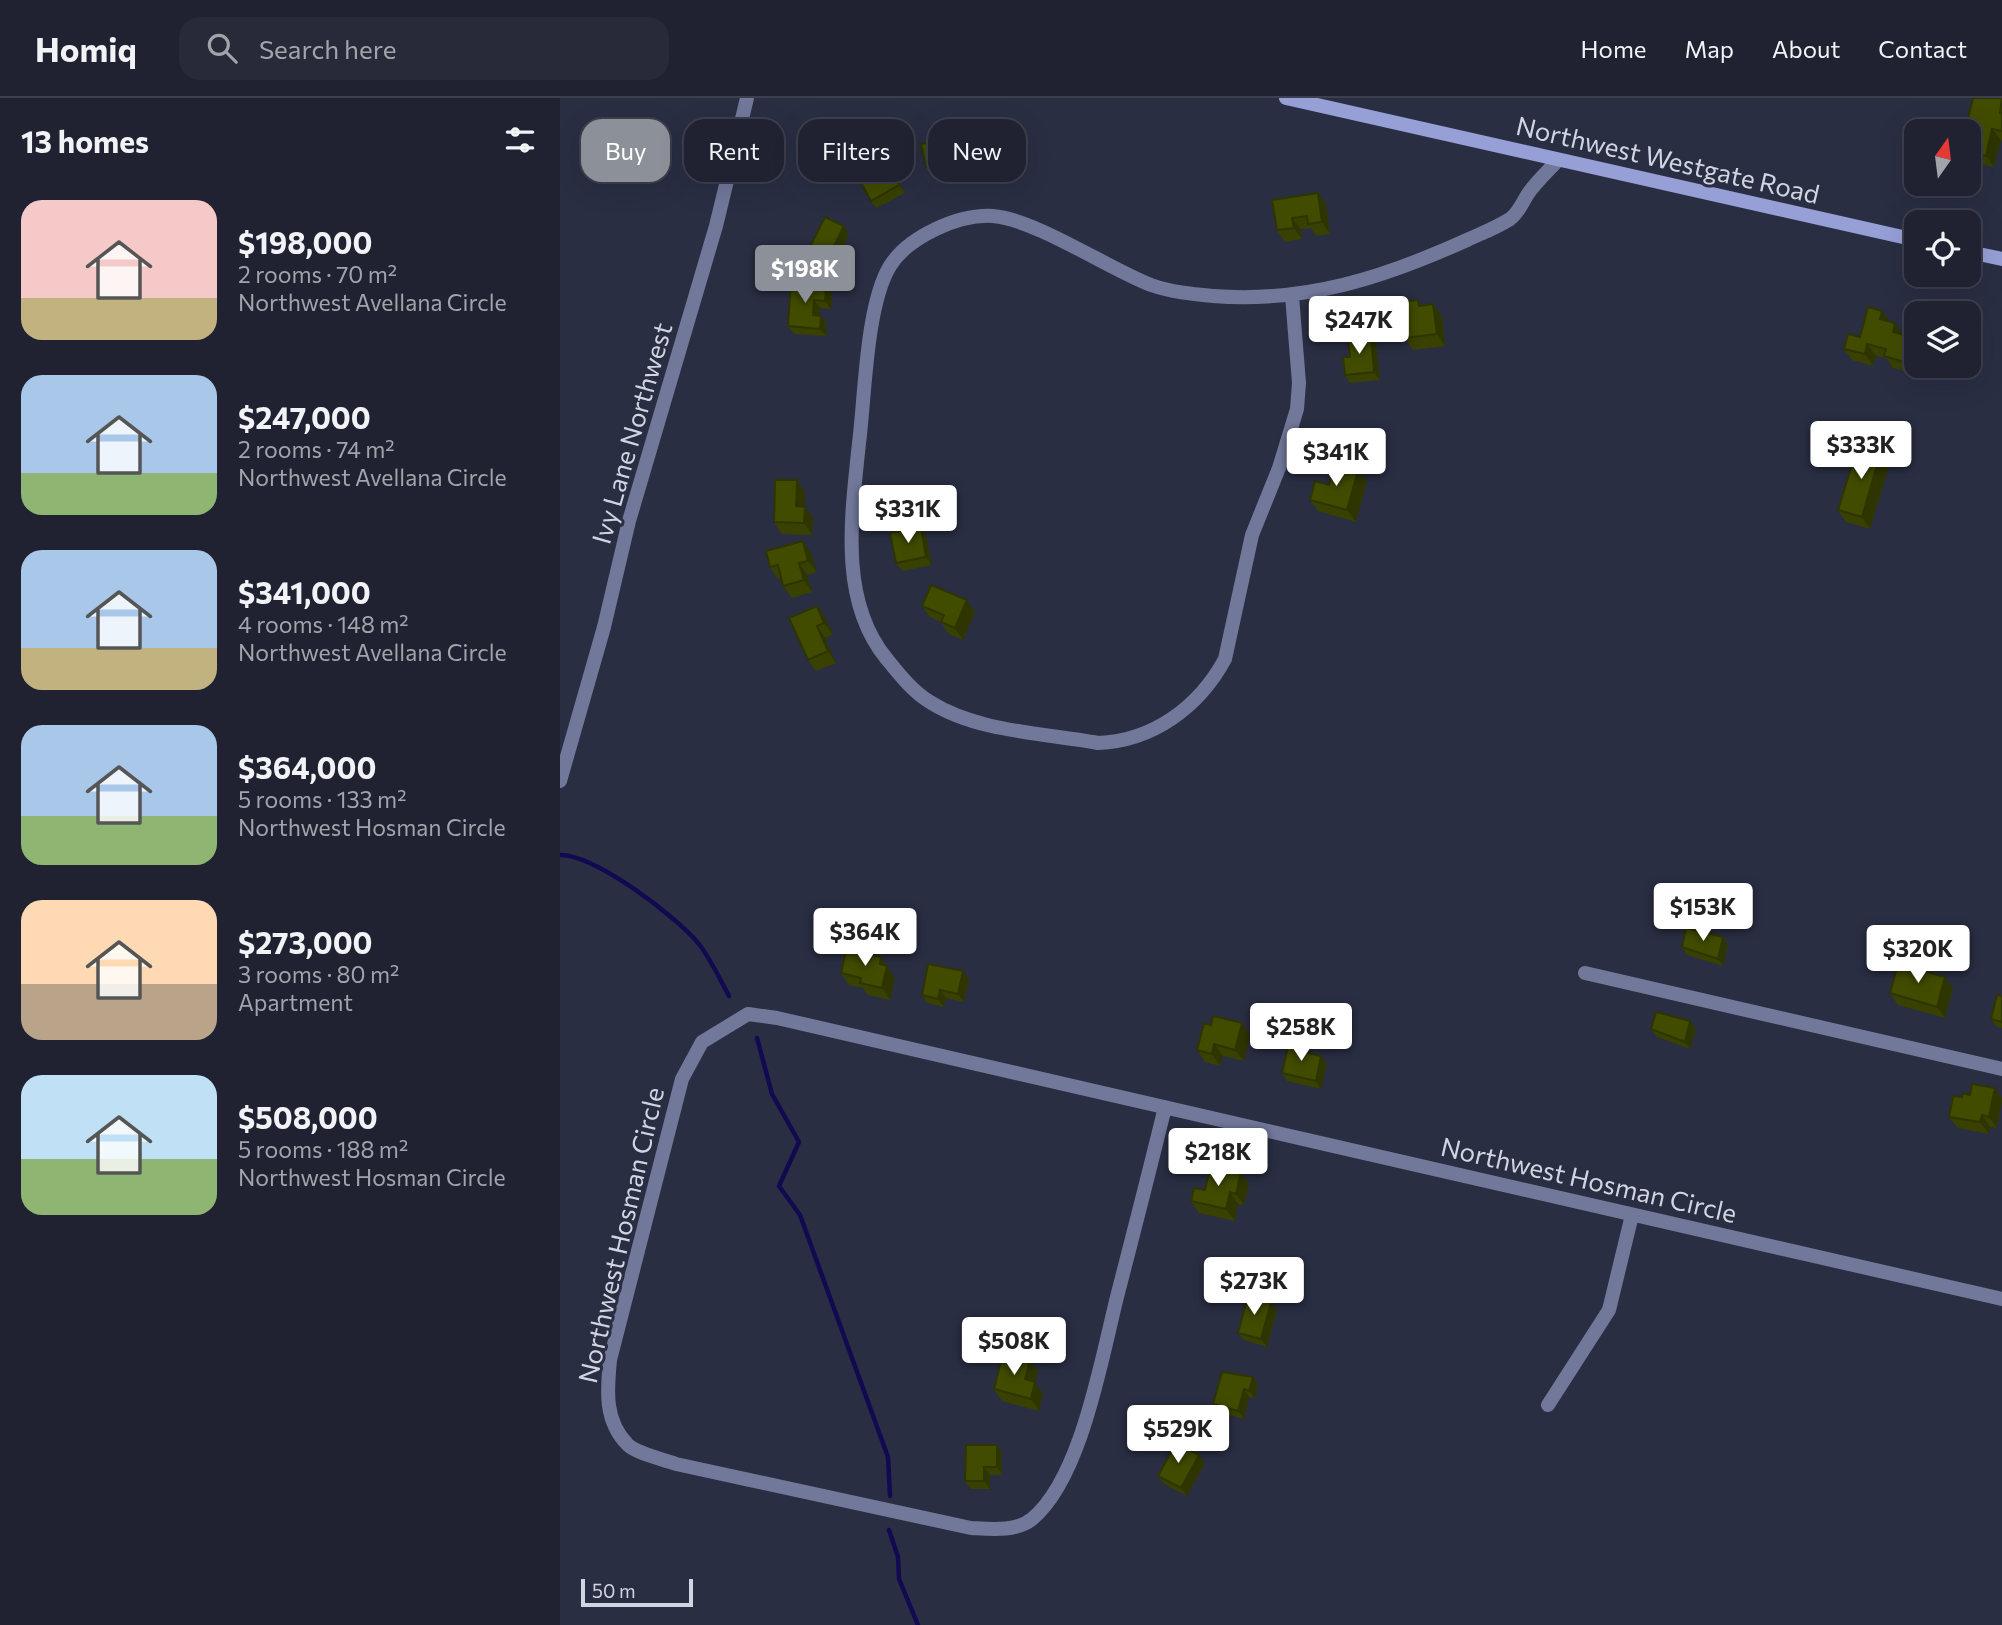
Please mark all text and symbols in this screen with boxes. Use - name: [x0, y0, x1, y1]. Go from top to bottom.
- search box: [179, 17, 669, 80]
- text: Homiq: [35, 28, 137, 69]
- icon: search: [203, 29, 241, 67]
- text: Search here: [259, 33, 396, 64]
- text: Home: [1581, 34, 1647, 63]
- text: Map: [1685, 34, 1734, 63]
- text: About: [1772, 34, 1840, 63]
- text: Contact: [1878, 34, 1967, 63]
- street label: Northwest Westgate Road: [1513, 109, 1823, 209]
- chip: Buy: [581, 119, 670, 182]
- chip: Rent: [684, 119, 784, 182]
- chip: Filters: [798, 119, 914, 182]
- chip: New: [928, 119, 1026, 182]
- north arrow: [1904, 119, 1981, 196]
- map controls: [1904, 119, 1981, 378]
- icon: filters: [501, 121, 539, 159]
- text: 13 homes: [21, 122, 149, 159]
- button: locate: [1904, 210, 1981, 287]
- text: $198,000: [238, 223, 372, 260]
- icon: home: [77, 228, 161, 312]
- pin: $198K: [756, 246, 854, 305]
- text: $198K: [771, 254, 839, 282]
- text: 2 rooms · 70 m²: [238, 260, 397, 288]
- text: Northwest Avellana Circle: [238, 288, 507, 316]
- pin: $247K: [1310, 296, 1408, 356]
- button: layers: [1904, 301, 1981, 378]
- text: $247K: [1325, 305, 1393, 333]
- street label: Ivy Lane Northwest: [585, 319, 677, 547]
- text: $247,000: [238, 398, 371, 435]
- icon: home: [77, 403, 161, 487]
- pin: $333K: [1812, 422, 1910, 481]
- pin: $341K: [1287, 428, 1385, 488]
- text: $333K: [1826, 430, 1896, 458]
- text: 2 rooms · 74 m²: [238, 435, 394, 463]
- text: $341K: [1303, 437, 1369, 465]
- text: Northwest Avellana Circle: [238, 463, 507, 491]
- pin: $331K: [859, 486, 957, 545]
- text: $331K: [875, 494, 941, 522]
- text: $341,000: [238, 573, 371, 610]
- icon: home: [77, 578, 161, 662]
- text: 4 rooms · 148 m²: [238, 610, 409, 638]
- text: Northwest Avellana Circle: [238, 638, 507, 666]
- text: $364,000: [238, 748, 376, 785]
- icon: home: [77, 753, 161, 837]
- text: 5 rooms · 133 m²: [238, 785, 406, 813]
- text: Northwest Hosman Circle: [238, 813, 506, 841]
- pin: $153K: [1654, 884, 1752, 943]
- text: $153K: [1670, 892, 1736, 920]
- pin: $364K: [816, 908, 914, 968]
- text: $364K: [830, 917, 900, 945]
- text: $273,000: [238, 923, 373, 960]
- pin: $320K: [1869, 926, 1967, 985]
- icon: home: [77, 928, 161, 1012]
- text: $320K: [1883, 934, 1953, 962]
- text: 3 rooms · 80 m²: [238, 960, 399, 988]
- text: Apartment: [238, 988, 353, 1016]
- pin: $258K: [1252, 1004, 1350, 1063]
- text: $258K: [1266, 1012, 1336, 1040]
- street label: Northwest Hosman Circle: [571, 1084, 669, 1386]
- text: $508,000: [238, 1098, 378, 1135]
- icon: home: [77, 1103, 161, 1187]
- pin: $218K: [1169, 1128, 1267, 1188]
- street label: Northwest Hosman Circle: [1438, 1130, 1740, 1228]
- text: 5 rooms · 188 m²: [238, 1135, 408, 1163]
- text: $218K: [1185, 1137, 1252, 1165]
- text: Northwest Hosman Circle: [238, 1163, 506, 1191]
- pin: $273K: [1205, 1258, 1303, 1317]
- text: $273K: [1220, 1266, 1288, 1294]
- pin: $508K: [965, 1318, 1063, 1377]
- text: $508K: [978, 1326, 1050, 1354]
- pin: $529K: [1129, 1406, 1227, 1465]
- text: $529K: [1143, 1414, 1213, 1442]
- scale bar: [581, 1576, 693, 1608]
- text: 50 m: [592, 1579, 636, 1602]

